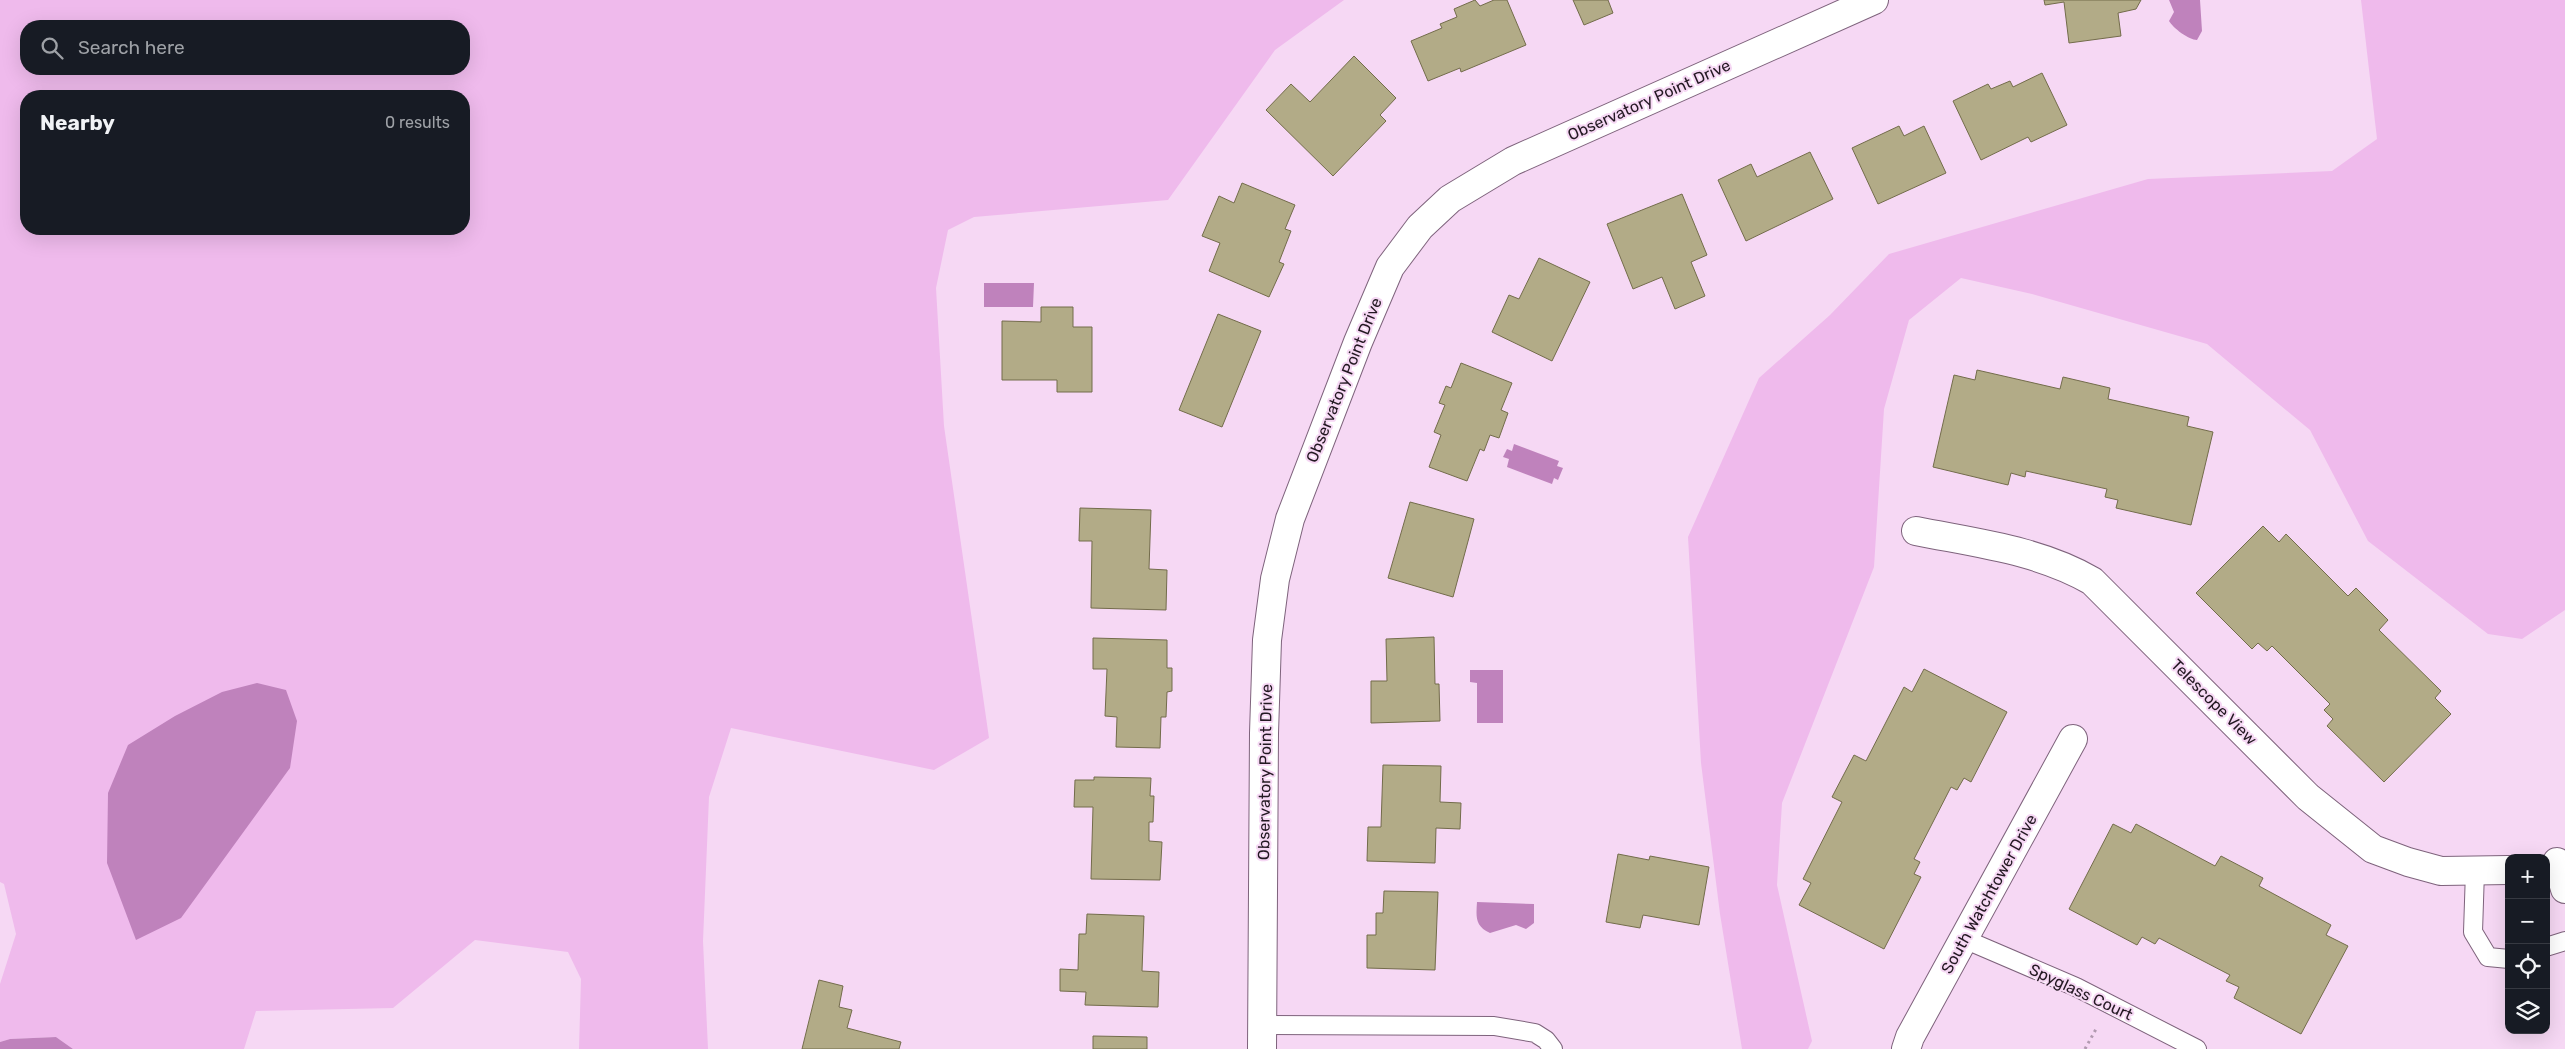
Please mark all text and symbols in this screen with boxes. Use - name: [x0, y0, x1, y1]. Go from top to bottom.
- search box: [20, 20, 470, 75]
- icon: search: [38, 34, 66, 62]
- text: Search here: [78, 36, 185, 59]
- street label: Observatory Point Drive: [1565, 55, 1733, 145]
- text: Nearby: [40, 110, 115, 135]
- text: 0 results: [385, 113, 450, 132]
- street label: Observatory Point Drive: [1302, 295, 1386, 465]
- street label: Telescope View: [2167, 655, 2261, 749]
- street label: Observatory Point Drive: [1254, 684, 1276, 860]
- street label: South Watchtower Drive: [1937, 811, 2041, 977]
- map controls: [2505, 854, 2550, 1034]
- button: +: [2505, 854, 2550, 899]
- button: −: [2505, 899, 2550, 944]
- button: locate: [2505, 944, 2550, 989]
- street label: Spyglass Court: [2026, 960, 2136, 1024]
- button: layers: [2505, 989, 2550, 1034]

